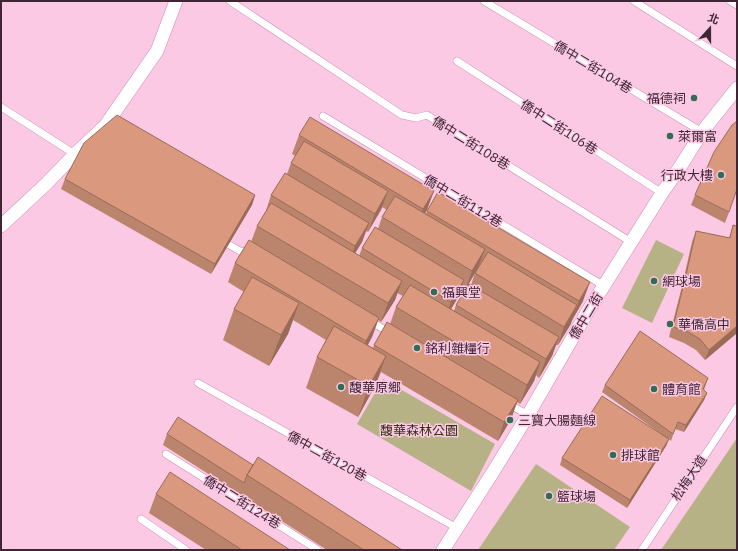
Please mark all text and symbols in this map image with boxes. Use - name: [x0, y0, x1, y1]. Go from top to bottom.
- north arrow: [690, 8, 730, 48]
- text: 北: [706, 10, 721, 27]
- street label: 僑中二街104巷: [551, 37, 635, 97]
- place label: 福德祠: [647, 90, 686, 107]
- marker: 福德祠: [689, 93, 699, 103]
- street label: 僑中二街106巷: [517, 96, 601, 158]
- street label: 僑中二街108巷: [429, 112, 513, 174]
- place label: 萊爾富: [678, 128, 717, 145]
- marker: 萊爾富: [665, 131, 675, 141]
- place label: 行政大樓: [661, 167, 713, 184]
- marker: 行政大樓: [716, 170, 726, 180]
- street label: 僑中二街112巷: [421, 171, 505, 231]
- place label: 網球場: [662, 273, 701, 290]
- marker: 網球場: [649, 276, 659, 286]
- place label: 福興堂: [442, 284, 481, 301]
- marker: 福興堂: [429, 287, 439, 297]
- street label: 僑中二街: [565, 289, 607, 343]
- place label: 華僑高中: [678, 316, 730, 333]
- marker: 華僑高中: [665, 319, 675, 329]
- place label: 銘利雜糧行: [425, 340, 490, 357]
- marker: 銘利雜糧行: [412, 343, 422, 353]
- place label: 馥華原鄉: [349, 379, 401, 396]
- place label: 體育館: [662, 381, 701, 398]
- marker: 馥華原鄉: [336, 382, 346, 392]
- marker: 體育館: [649, 384, 659, 394]
- place label: 三寶大腸麵線: [518, 412, 596, 429]
- marker: 三寶大腸麵線: [505, 415, 515, 425]
- park label: 馥華森林公園: [380, 422, 458, 439]
- street label: 僑中二街120巷: [284, 427, 370, 485]
- place label: 排球館: [621, 447, 660, 464]
- marker: 排球館: [608, 450, 618, 460]
- street label: 松梅大道: [667, 452, 711, 504]
- street label: 僑中二街124巷: [200, 471, 284, 533]
- place label: 籃球場: [557, 488, 596, 505]
- marker: 籃球場: [544, 491, 554, 501]

